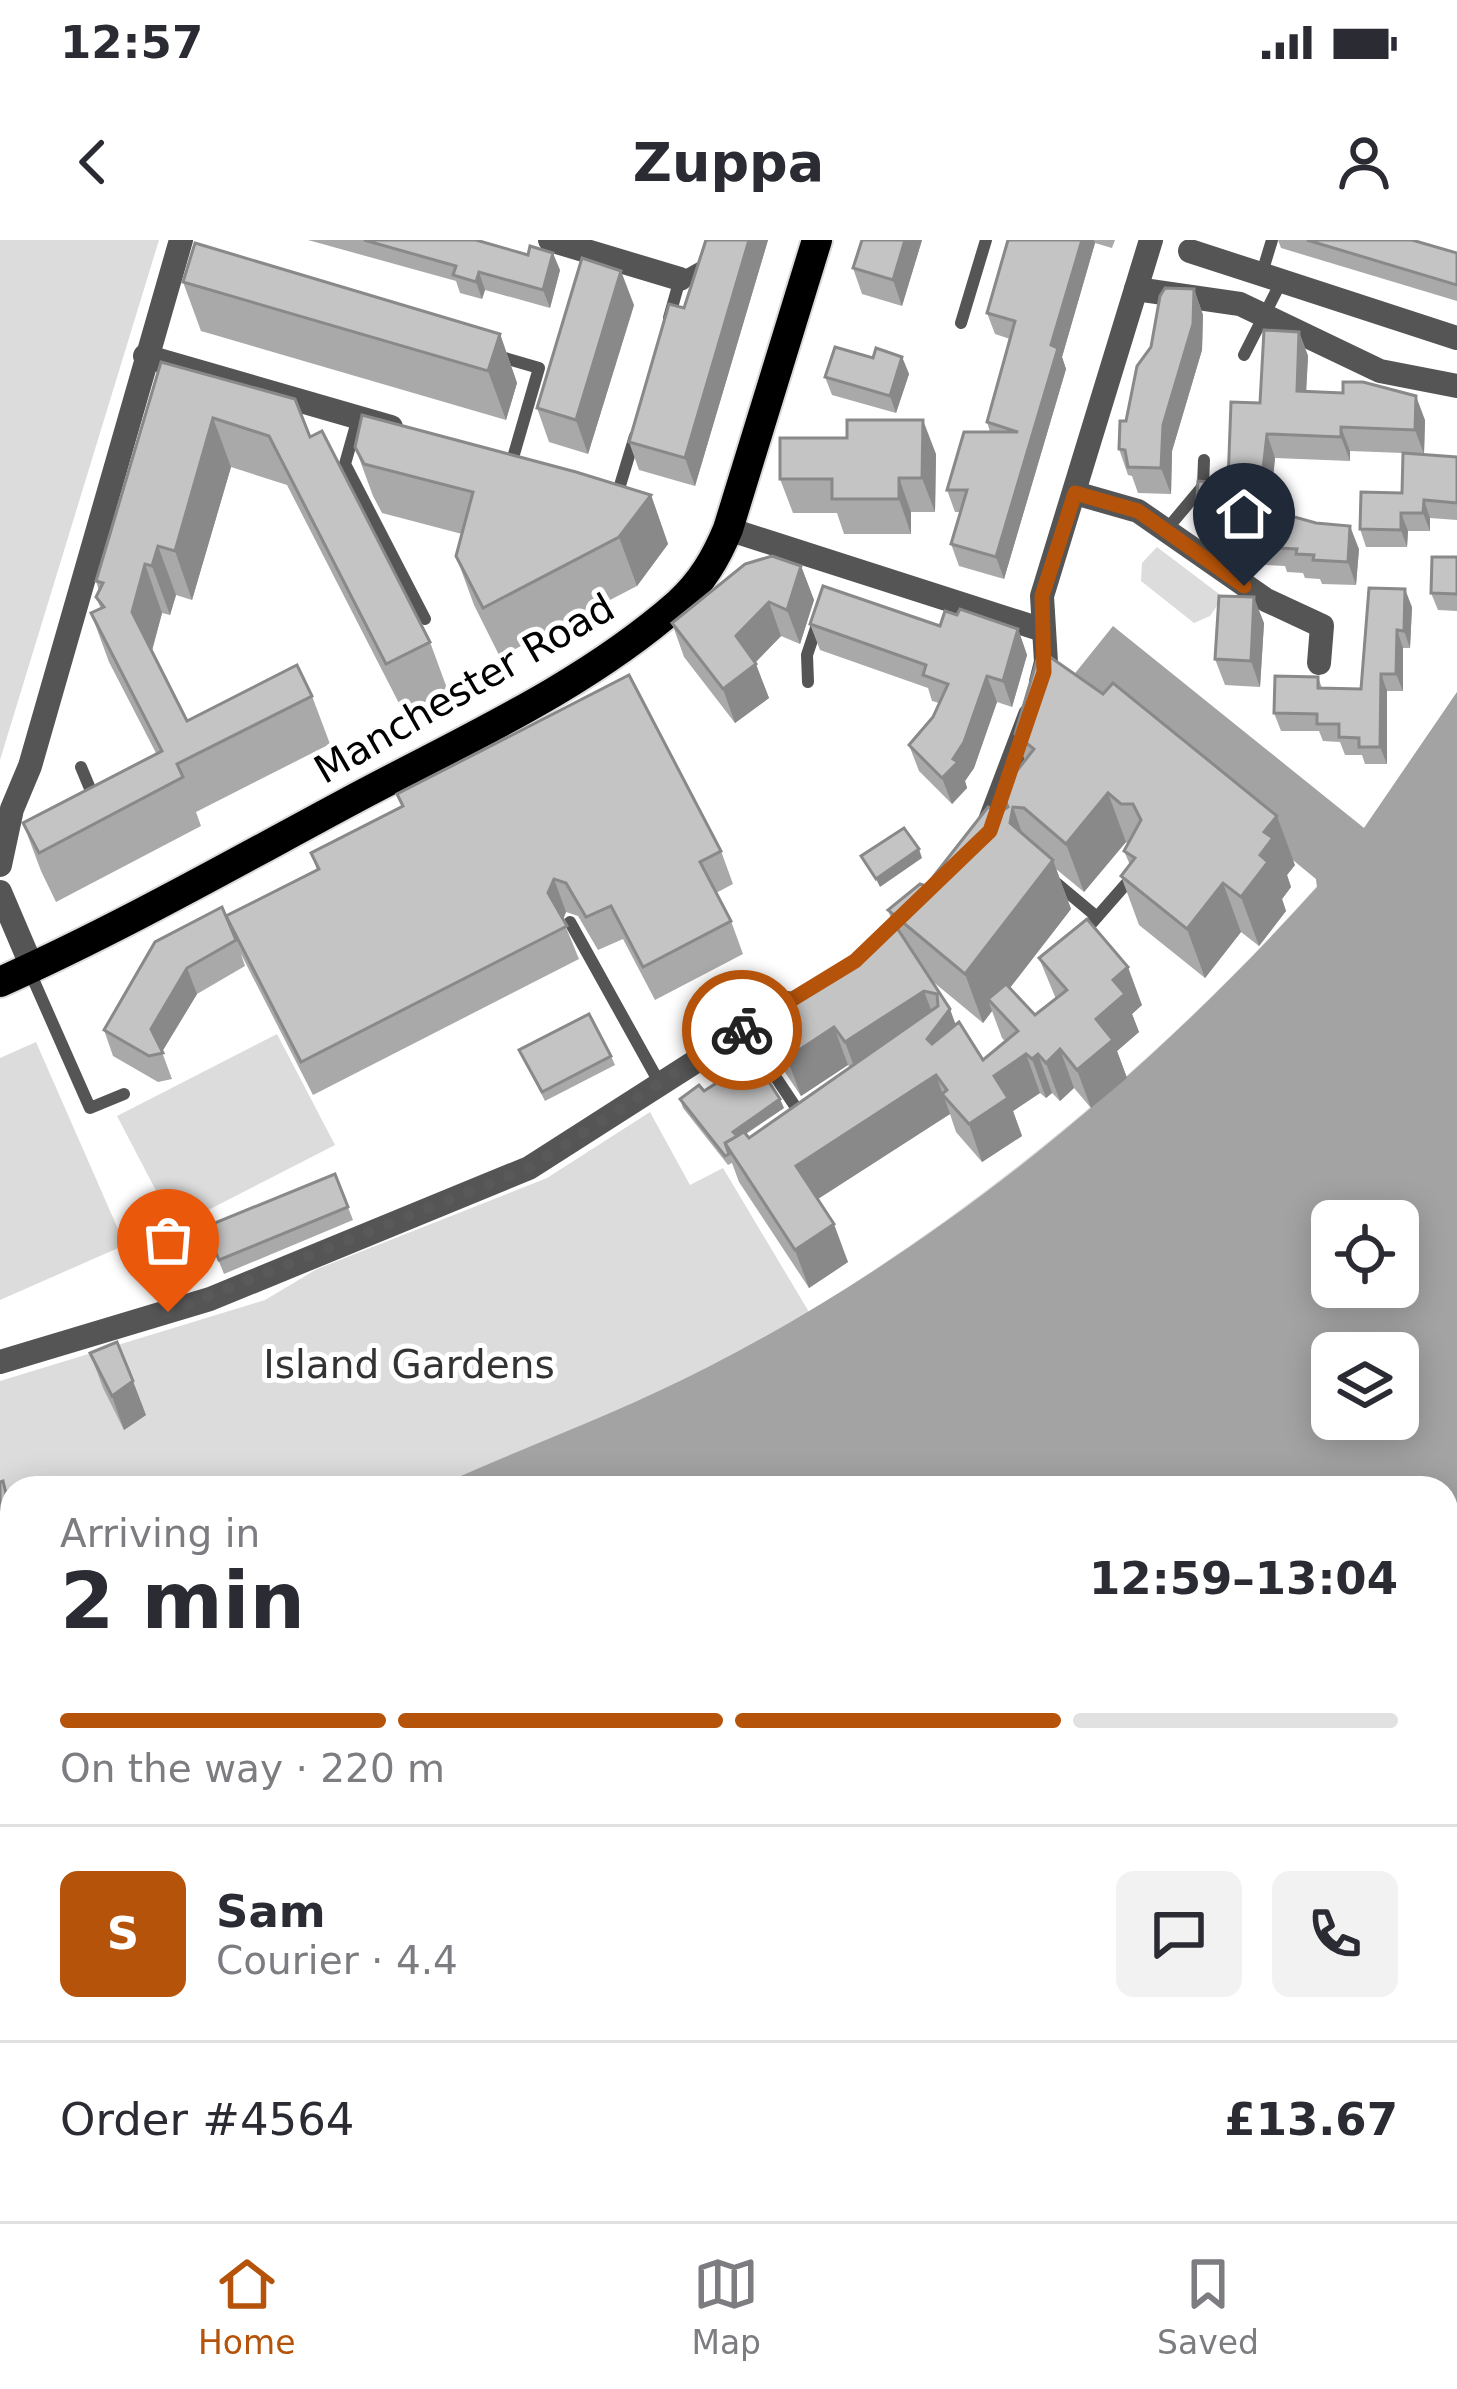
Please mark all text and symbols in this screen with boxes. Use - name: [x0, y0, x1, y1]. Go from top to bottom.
- text: 12:57: [60, 16, 203, 69]
- icon: back: [60, 129, 126, 195]
- icon: person: [1331, 129, 1397, 195]
- text: Zuppa: [633, 131, 824, 194]
- pin: [1193, 463, 1295, 586]
- icon: home: [1211, 481, 1277, 547]
- street label: Manchester Road: [306, 584, 622, 793]
- courier: [682, 970, 802, 1090]
- icon: bike: [709, 997, 775, 1063]
- pin: [117, 1189, 219, 1312]
- map controls: [1311, 1200, 1419, 1440]
- button: locate: [1311, 1200, 1419, 1308]
- icon: bag: [135, 1207, 201, 1273]
- button: layers: [1311, 1332, 1419, 1440]
- park label: Island Gardens: [263, 1342, 555, 1387]
- text: Arriving in: [60, 1511, 260, 1556]
- text: 12:59–13:04: [1089, 1552, 1398, 1605]
- text: 2 min: [60, 1556, 305, 1646]
- text: On the way · 220 m: [60, 1746, 445, 1791]
- button: chat: [1116, 1871, 1242, 1997]
- button: phone: [1272, 1871, 1398, 1997]
- text: Sam: [216, 1885, 326, 1938]
- text: S: [107, 1907, 139, 1960]
- text: Courier · 4.4: [216, 1938, 458, 1983]
- text: Order #4564: [60, 2093, 354, 2146]
- text: £13.67: [1224, 2093, 1398, 2146]
- tab: Home: [198, 2251, 295, 2362]
- tab: Map: [691, 2251, 761, 2362]
- tab: Saved: [1157, 2251, 1259, 2362]

